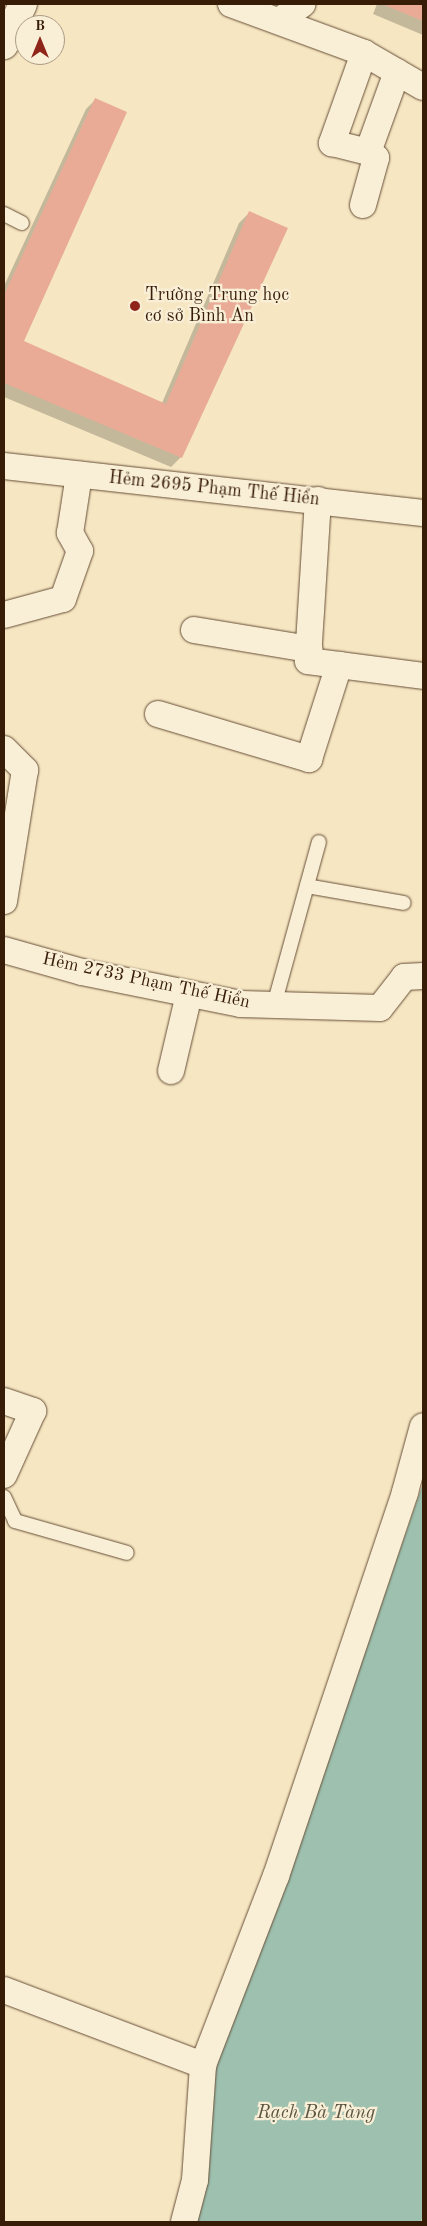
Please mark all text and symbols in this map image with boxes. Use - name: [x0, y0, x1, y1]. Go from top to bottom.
- north arrow: [15, 15, 65, 65]
- text: B: [35, 19, 45, 33]
- place label: Trường Trung học cơ sở Bình An: [145, 285, 289, 328]
- marker: Trường Trung học cơ sở Bình An: [129, 300, 141, 312]
- street label: Hẻm 2695 Phạm Thế Hiển: [108, 467, 320, 511]
- street label: Hẻm 2733 Phạm Thế Hiển: [40, 948, 252, 1014]
- water label: Rạch Bà Tàng: [257, 2103, 375, 2125]

